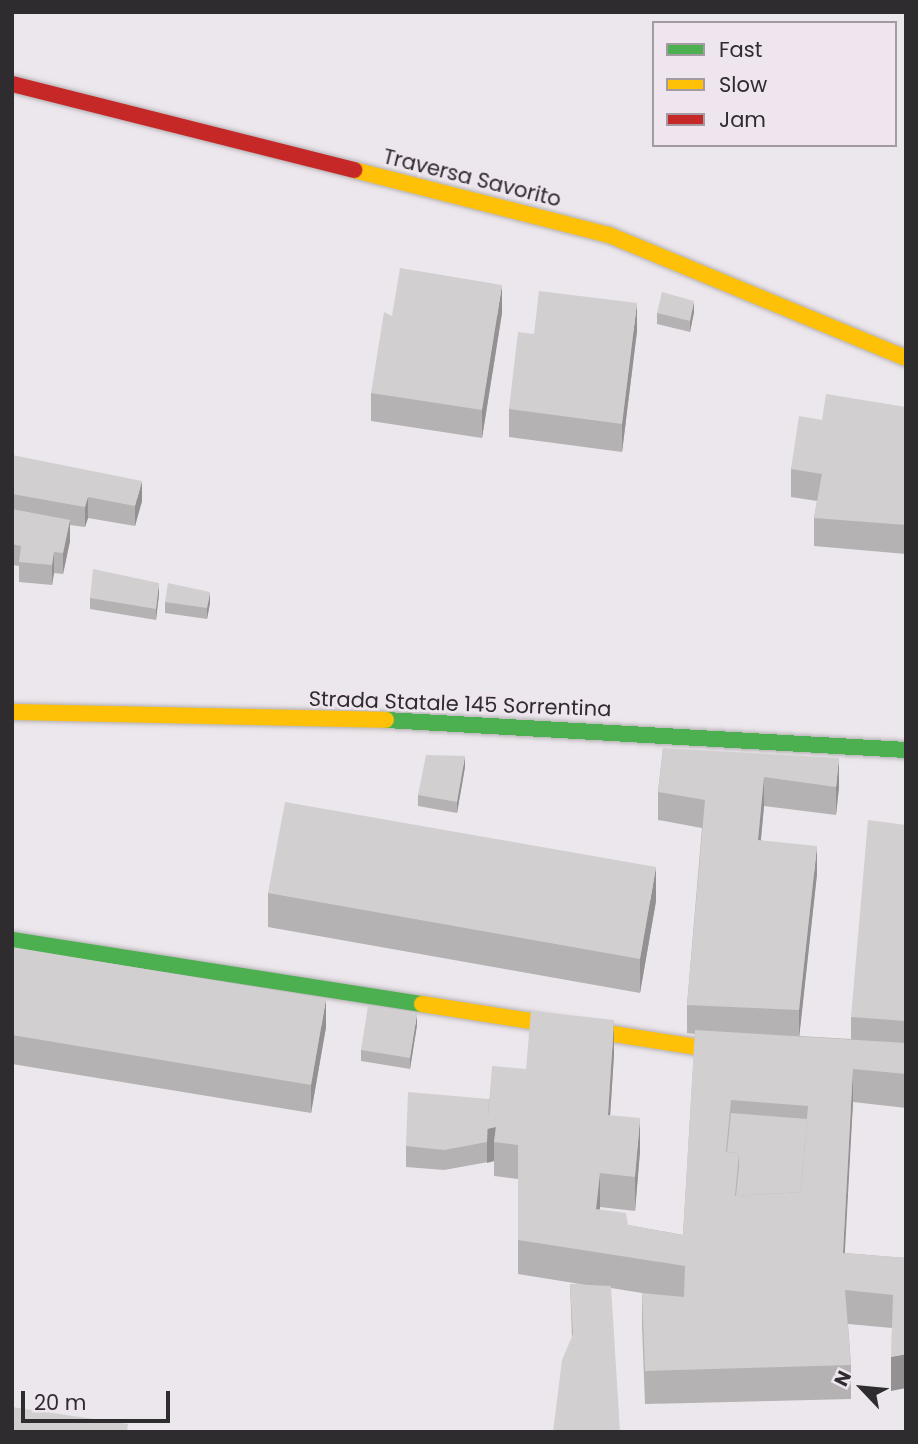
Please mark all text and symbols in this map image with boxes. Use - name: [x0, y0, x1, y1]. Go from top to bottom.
- legend: [652, 21, 897, 147]
- text: Fast: [719, 35, 762, 64]
- text: Slow: [719, 70, 767, 99]
- text: Jam: [719, 105, 766, 134]
- street label: Traversa Savorito: [380, 144, 564, 212]
- street label: Strada Statale 145 Sorrentina: [308, 686, 612, 722]
- north arrow: [827, 1353, 897, 1423]
- text: N: [827, 1366, 858, 1391]
- scale bar: [24, 1378, 173, 1422]
- text: 20 m: [34, 1388, 87, 1417]

